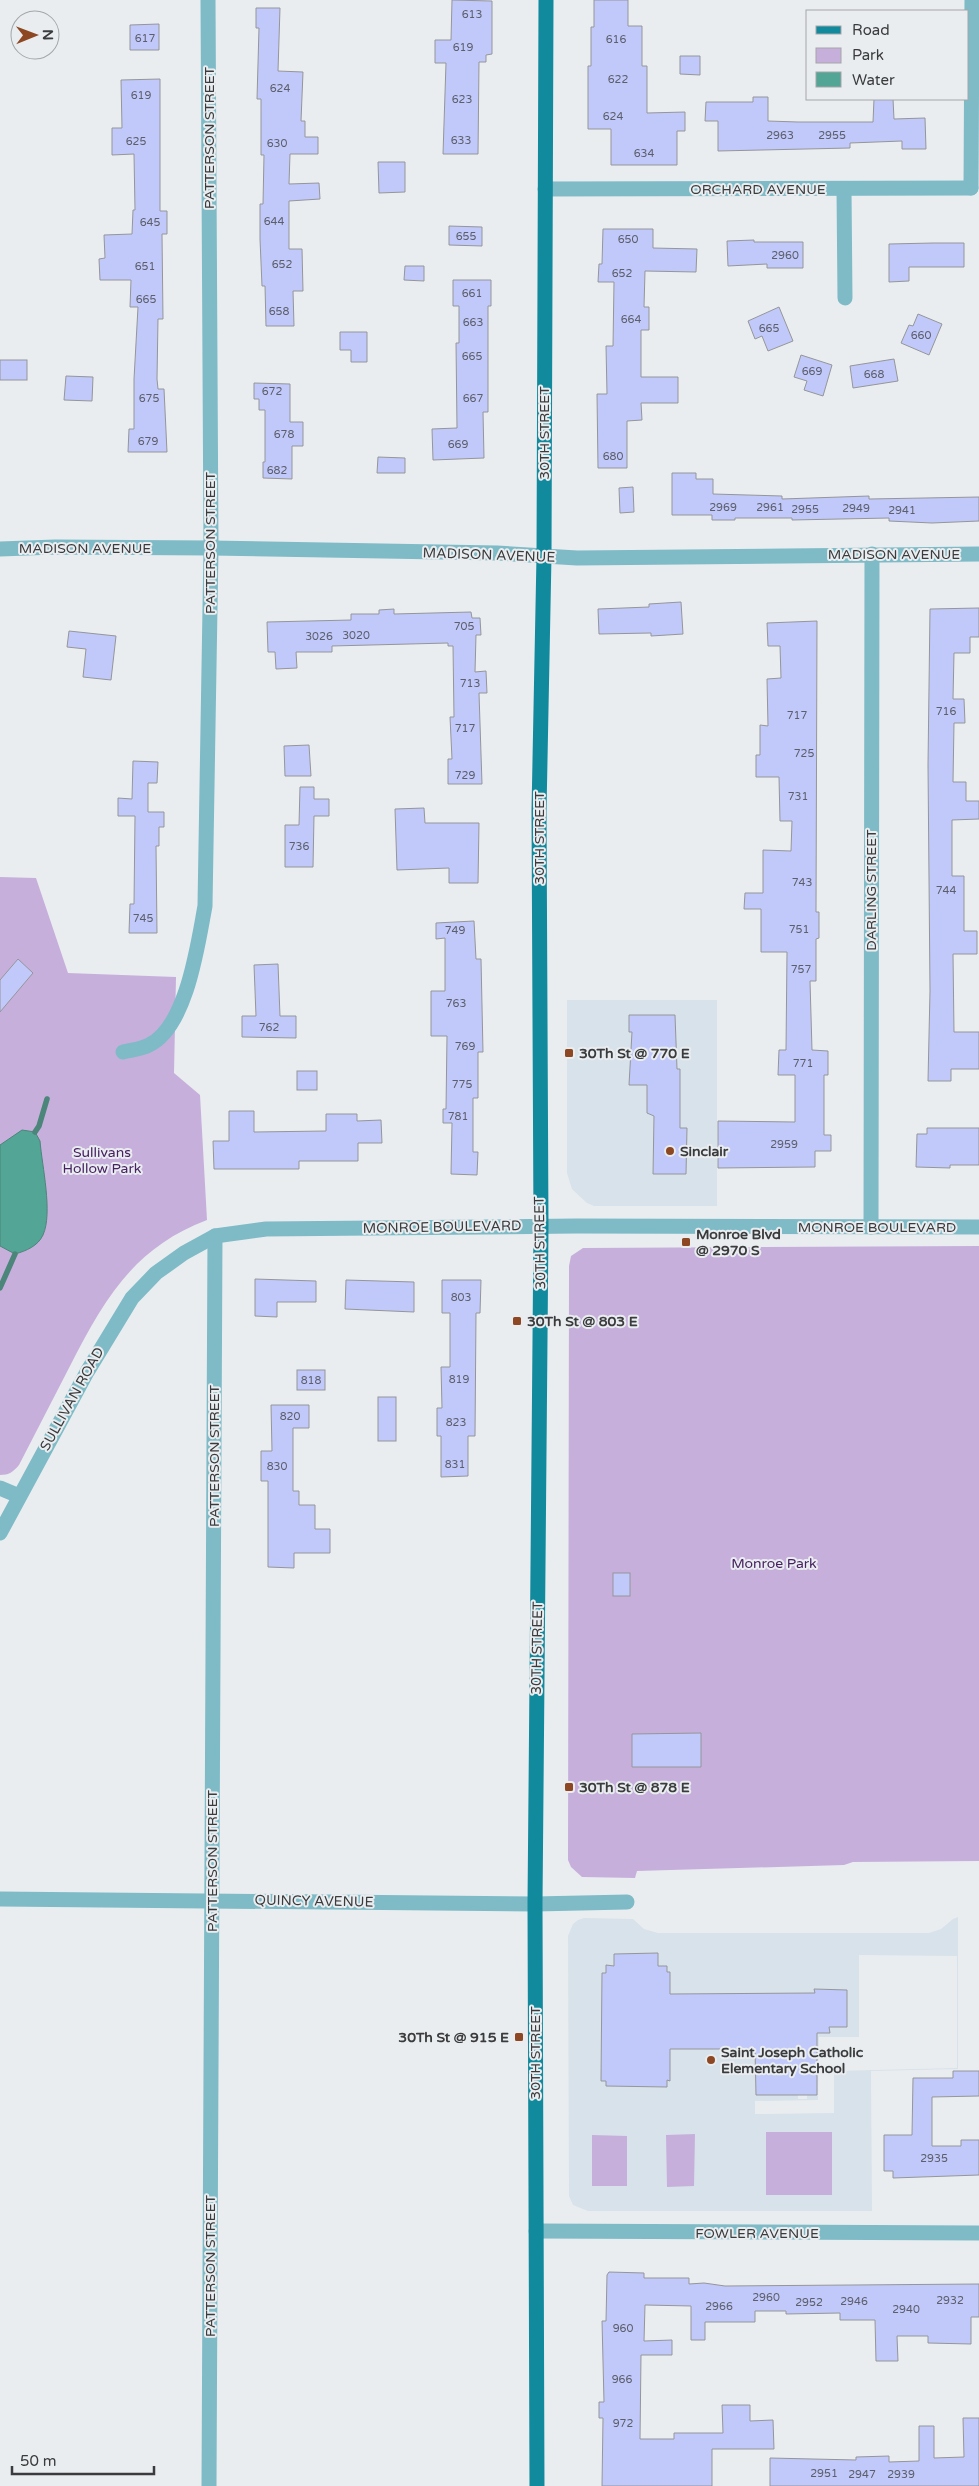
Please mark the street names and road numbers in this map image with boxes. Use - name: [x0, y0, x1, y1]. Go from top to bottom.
- street label: PATTERSON STREET: [201, 66, 218, 209]
- street label: ORCHARD AVENUE: [690, 181, 826, 198]
- street label: 30TH STREET: [536, 386, 553, 480]
- street label: PATTERSON STREET: [202, 471, 219, 614]
- street label: MADISON AVENUE: [19, 540, 151, 557]
- street label: MADISON AVENUE: [422, 544, 556, 566]
- street label: MADISON AVENUE: [828, 546, 960, 563]
- street label: 30TH STREET: [531, 791, 548, 885]
- street label: DARLING STREET: [863, 829, 880, 951]
- street label: 30TH STREET: [531, 1196, 549, 1290]
- street label: MONROE BOULEVARD: [362, 1217, 522, 1237]
- street label: MONROE BOULEVARD: [798, 1219, 956, 1236]
- street label: SULLIVAN ROAD: [36, 1344, 108, 1454]
- street label: PATTERSON STREET: [206, 1384, 223, 1527]
- street label: 30TH STREET: [528, 1601, 546, 1695]
- street label: PATTERSON STREET: [204, 1789, 221, 1932]
- street label: QUINCY AVENUE: [254, 1891, 374, 1911]
- street label: 30TH STREET: [527, 2006, 544, 2100]
- street label: PATTERSON STREET: [202, 2194, 219, 2337]
- street label: FOWLER AVENUE: [695, 2225, 819, 2242]

